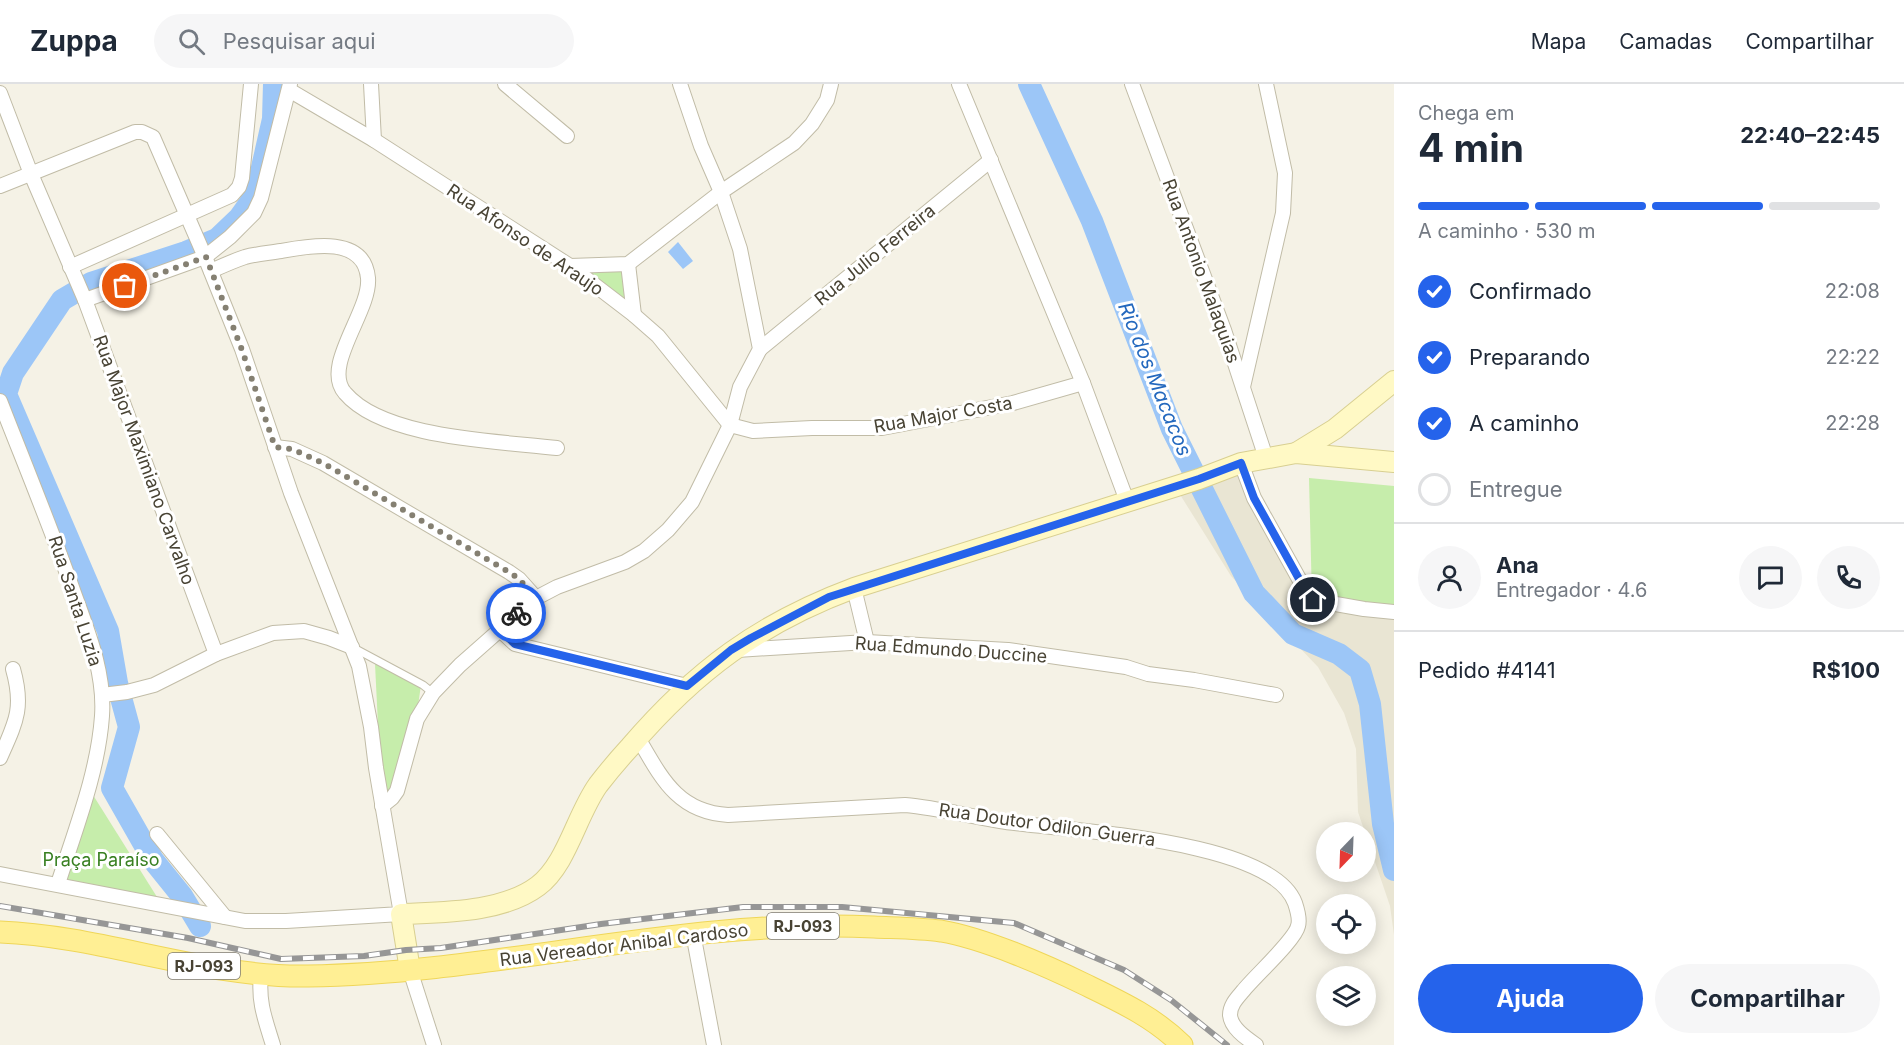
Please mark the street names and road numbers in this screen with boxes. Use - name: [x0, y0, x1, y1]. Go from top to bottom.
- street label: Rua Antonio Malaquias: [1158, 176, 1245, 366]
- street label: Rua Afonso de Araujo: [443, 179, 608, 300]
- street label: Rua Julio Ferreira: [810, 200, 939, 310]
- street label: Rua Major Maximiano Carvalho: [89, 332, 200, 588]
- street label: Rua Major Costa: [872, 392, 1014, 437]
- street label: Rua Santa Luzia: [44, 533, 106, 669]
- street label: Rua Edmundo Duccine: [854, 632, 1048, 667]
- street label: Rua Doutor Odilon Guerra: [937, 799, 1157, 850]
- road number: RJ-093: [767, 913, 839, 939]
- street label: Rua Vereador Anibal Cardoso: [498, 919, 749, 970]
- road number: RJ-093: [168, 953, 240, 979]

